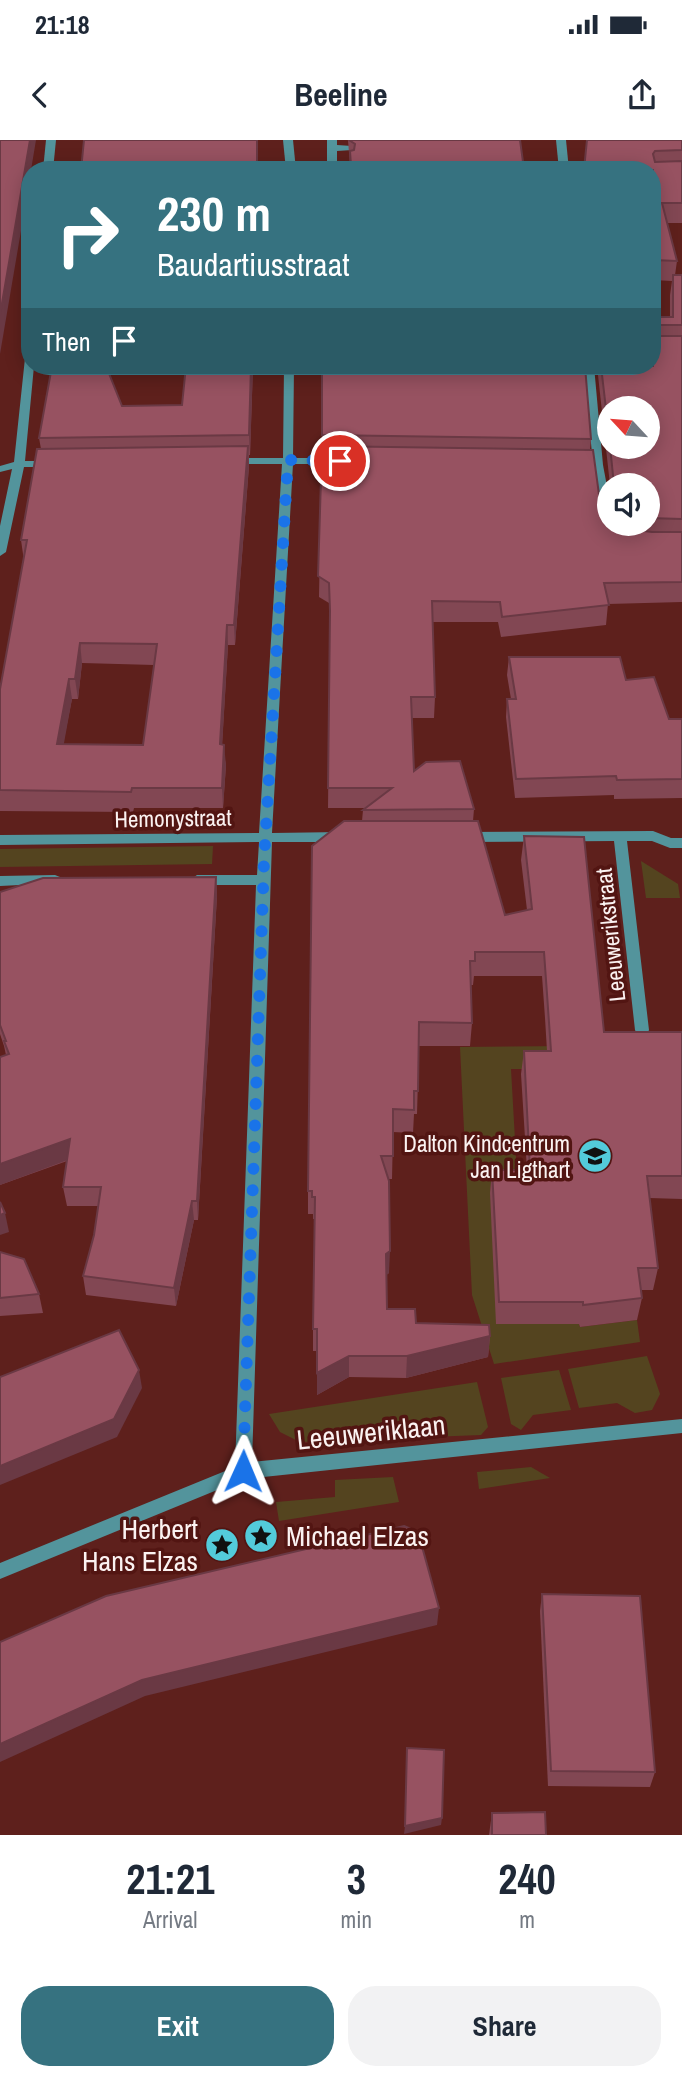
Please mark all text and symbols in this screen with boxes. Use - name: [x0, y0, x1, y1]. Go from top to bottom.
- text: 21:18: [35, 7, 90, 42]
- text: Beeline: [294, 73, 388, 116]
- icon: back: [21, 76, 59, 114]
- icon: share: [623, 76, 661, 114]
- text: 230 m: [157, 180, 271, 246]
- icon: right: [42, 189, 133, 280]
- text: Baudartiusstraat: [157, 243, 350, 286]
- icon: arrive: [105, 322, 143, 360]
- text: Then: [42, 324, 91, 359]
- north arrow: [597, 396, 660, 458]
- map controls: [597, 396, 660, 536]
- pin: [310, 431, 370, 491]
- icon: arrive: [321, 442, 359, 480]
- button: sound: [597, 473, 660, 536]
- street label: Hemonystraat: [114, 801, 232, 835]
- street label: Leeuwerikstraat: [588, 867, 632, 1003]
- place label: Dalton Kindcentrum Jan Ligthart: [403, 1128, 570, 1185]
- school or university icon: Dalton Kindcentrum Jan Ligthart: [576, 1137, 614, 1175]
- street label: Leeuweriklaan: [295, 1405, 447, 1459]
- position arrow: [206, 1434, 280, 1508]
- place label: Herbert Hans Elzas: [82, 1510, 198, 1580]
- place icon: Michael Elzas: [242, 1517, 280, 1555]
- place label: Michael Elzas: [286, 1517, 429, 1555]
- place icon: Herbert Hans Elzas: [203, 1526, 241, 1564]
- text: 21:21: [126, 1851, 214, 1907]
- text: 3: [347, 1851, 366, 1907]
- text: 240: [498, 1851, 556, 1907]
- text: Arrival: [143, 1904, 198, 1935]
- text: min: [341, 1904, 372, 1935]
- text: m: [519, 1904, 535, 1935]
- button: Exit: [21, 1986, 334, 2066]
- button: Share: [348, 1986, 661, 2066]

